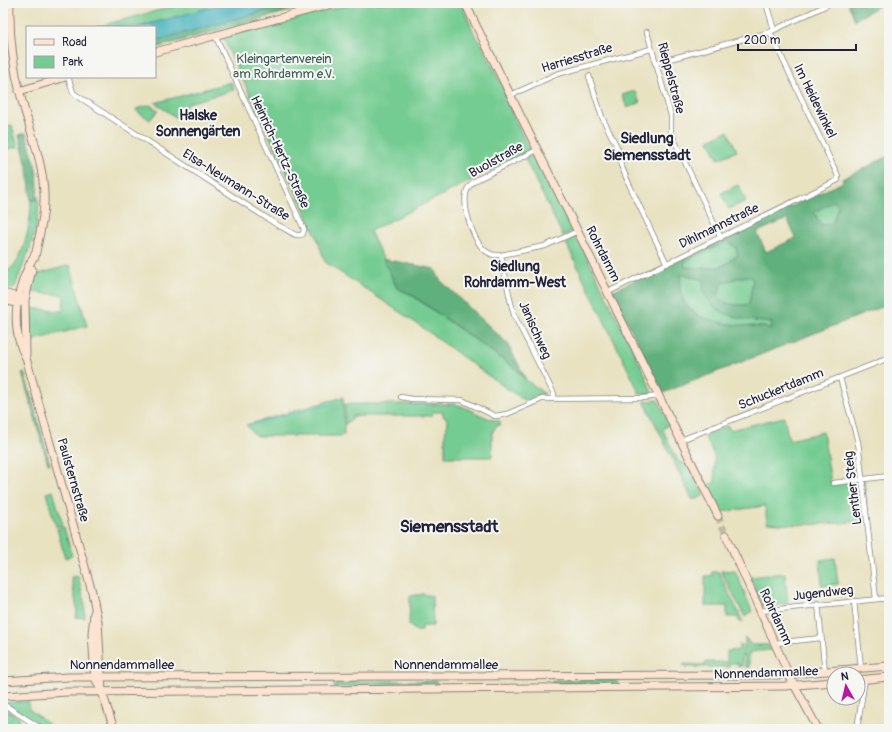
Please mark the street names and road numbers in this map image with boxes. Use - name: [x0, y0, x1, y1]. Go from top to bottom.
- street label: Harriesstraße: [540, 39, 615, 76]
- street label: Rieppelstraße: [654, 41, 688, 116]
- street label: Im Heidewinkel: [790, 61, 840, 141]
- street label: Heinrich-Hertz-Straße: [247, 93, 313, 211]
- street label: Buolstraße: [466, 138, 526, 181]
- street label: Elsa-Neumann-Straße: [180, 146, 293, 225]
- street label: Dihlmannstraße: [677, 200, 762, 252]
- street label: Rohrdamm: [582, 223, 624, 285]
- street label: Janischweg: [515, 299, 555, 362]
- street label: Schuckertdamm: [736, 365, 826, 413]
- street label: Paulsternstraße: [53, 436, 93, 524]
- street label: Lenther Steig: [840, 450, 865, 526]
- street label: Jugendweg: [792, 582, 855, 604]
- street label: Rohrdamm: [756, 586, 796, 648]
- street label: Nonnendammallee: [70, 657, 175, 673]
- street label: Nonnendammallee: [394, 657, 499, 673]
- street label: Nonnendammallee: [714, 663, 819, 683]

